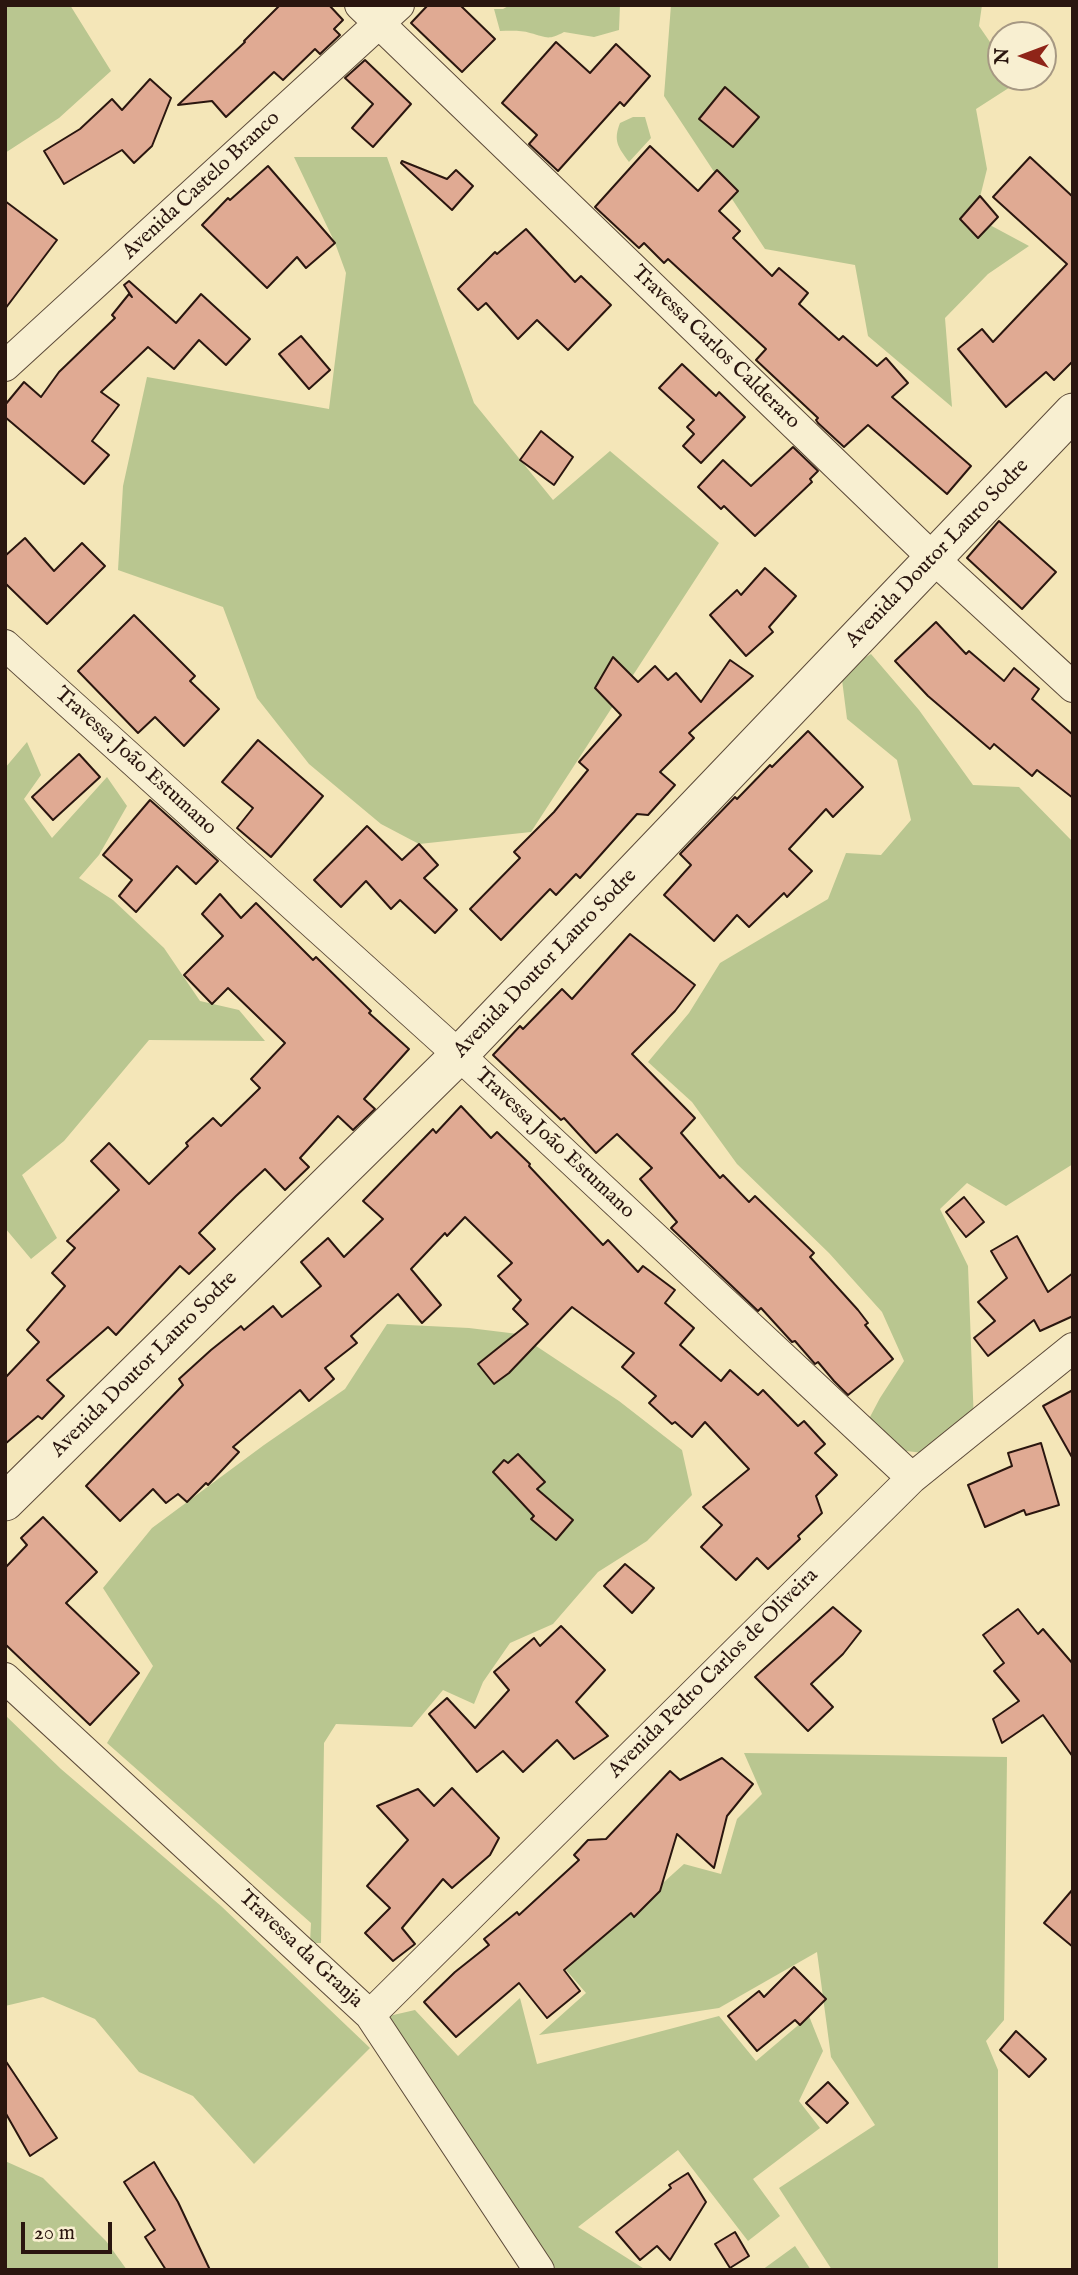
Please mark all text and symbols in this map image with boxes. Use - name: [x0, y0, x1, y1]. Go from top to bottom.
- north arrow: [987, 21, 1057, 91]
- text: N: [991, 48, 1015, 64]
- street label: Avenida Castelo Branco: [118, 106, 286, 266]
- street label: Travessa Carlos Calderaro: [625, 261, 805, 435]
- street label: Avenida Doutor Lauro Sodre: [841, 454, 1035, 654]
- street label: Travessa João Estumano: [49, 682, 221, 842]
- street label: Avenida Doutor Lauro Sodre: [449, 864, 643, 1064]
- street label: Travessa João Estumano: [469, 1063, 639, 1225]
- street label: Avenida Doutor Lauro Sodre: [47, 1267, 243, 1463]
- street label: Avenida Pedro Carlos de Oliveira: [604, 1564, 824, 1784]
- street label: Travessa da Granja: [233, 1886, 367, 2014]
- scale bar: [24, 2208, 116, 2252]
- text: 20 m: [34, 2220, 75, 2247]

